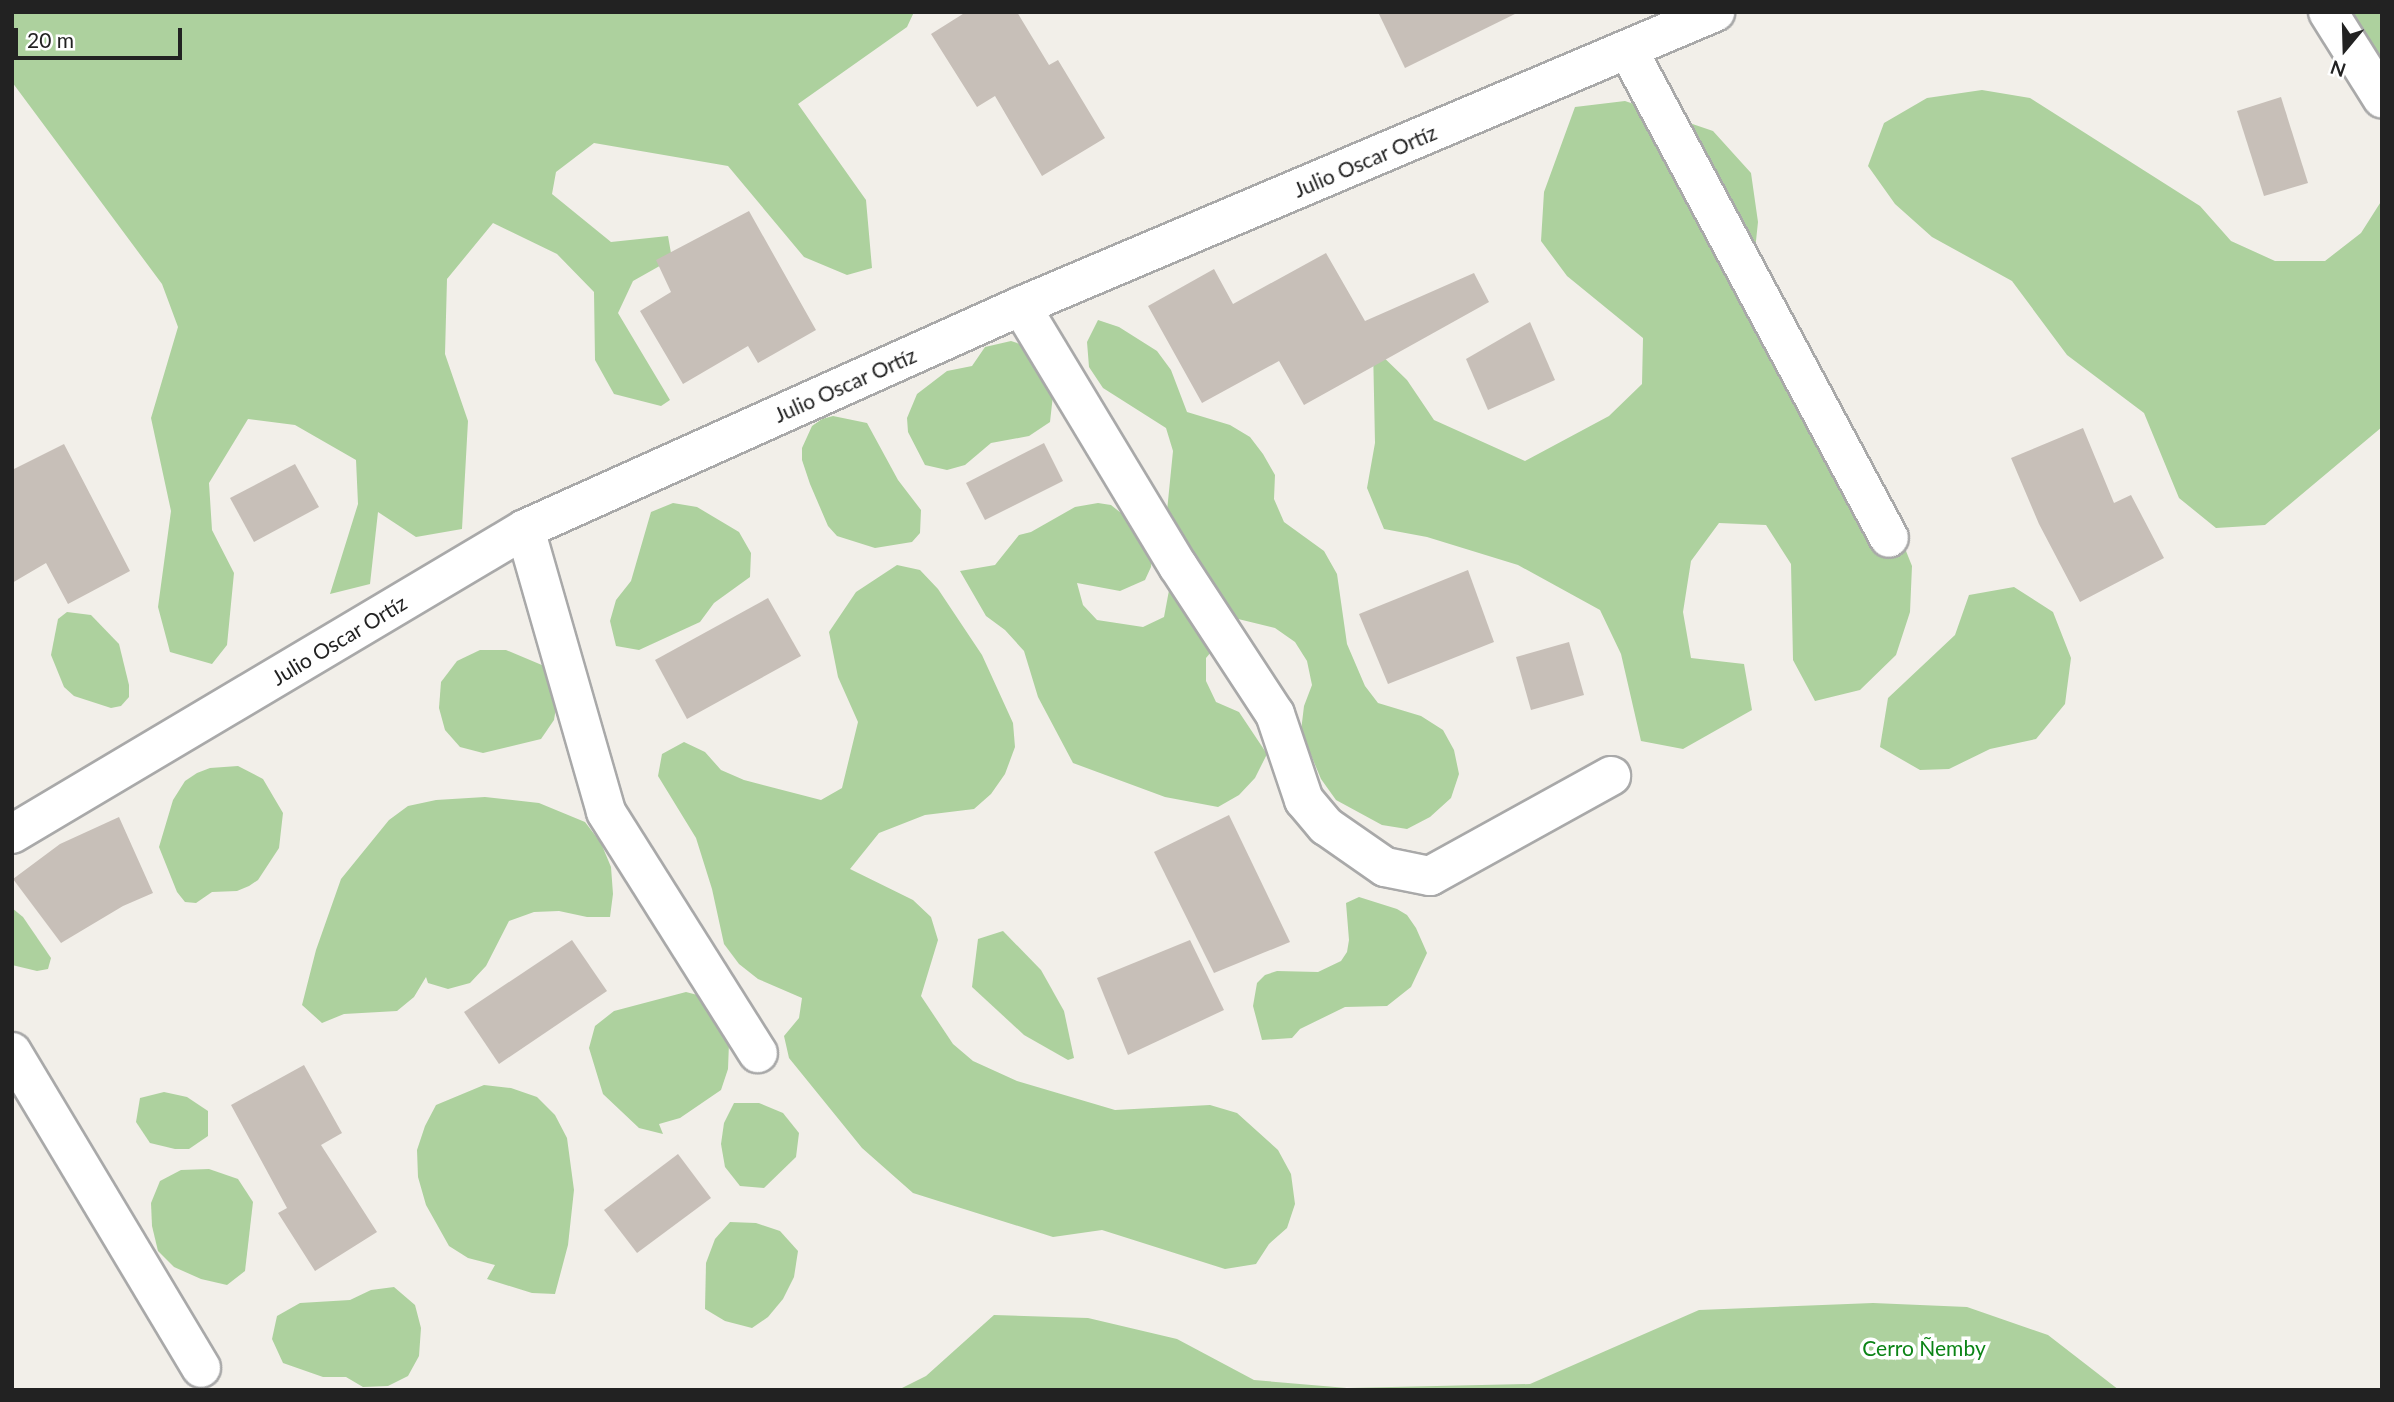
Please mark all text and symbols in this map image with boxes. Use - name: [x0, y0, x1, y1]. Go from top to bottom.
- scale bar: [18, 14, 186, 58]
- north arrow: [2310, 14, 2380, 84]
- text: 20 m: [27, 27, 74, 52]
- text: N: [2327, 56, 2349, 83]
- street label: Julio Oscar Ortíz: [1289, 119, 1441, 203]
- street label: Julio Oscar Ortíz: [770, 342, 920, 428]
- street label: Julio Oscar Ortíz: [267, 590, 411, 690]
- park label: Cerro Ñemby: [1862, 1335, 1986, 1361]

